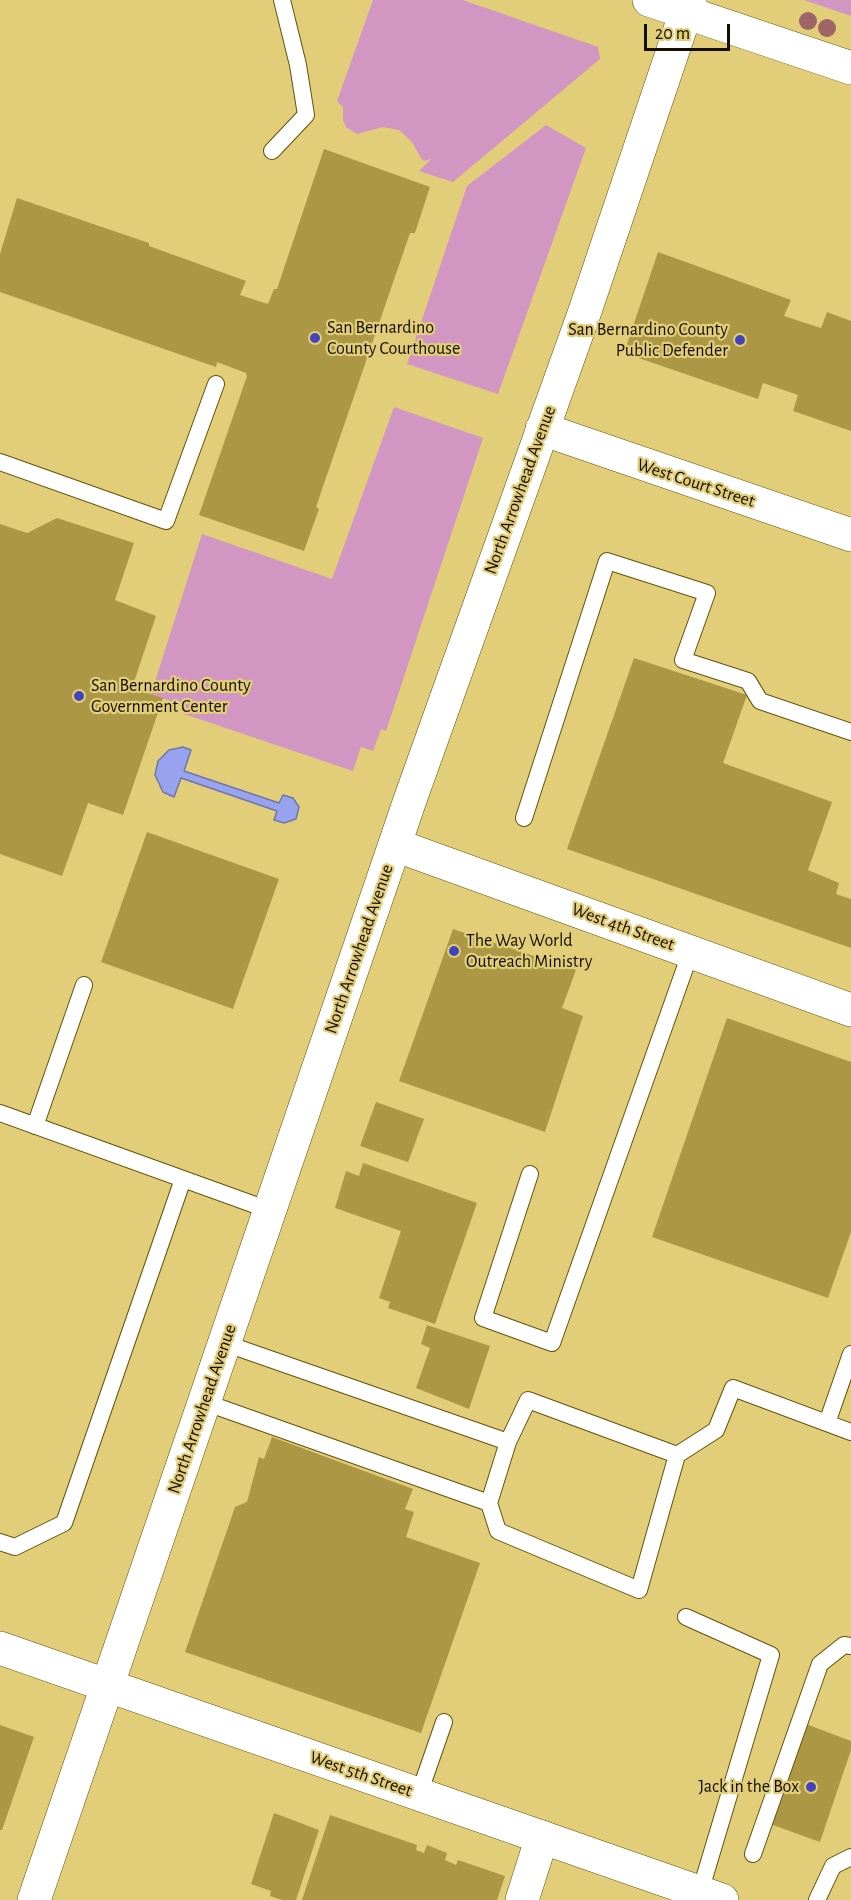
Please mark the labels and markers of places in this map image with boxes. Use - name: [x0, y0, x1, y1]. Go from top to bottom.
- place label: San Bernardino County Courthouse: [327, 317, 460, 360]
- place label: San Bernardino County Public Defender: [568, 319, 728, 362]
- marker: San Bernardino County Courthouse: [308, 331, 322, 345]
- marker: San Bernardino County Public Defender: [733, 333, 747, 347]
- place label: San Bernardino County Government Center: [91, 675, 251, 718]
- marker: San Bernardino County Government Center: [72, 689, 86, 703]
- place label: The Way World Outreach Ministry: [466, 930, 592, 972]
- marker: The Way World Outreach Ministry: [447, 944, 461, 958]
- place label: Jack in the Box: [699, 1776, 799, 1798]
- marker: Jack in the Box: [804, 1780, 818, 1794]

